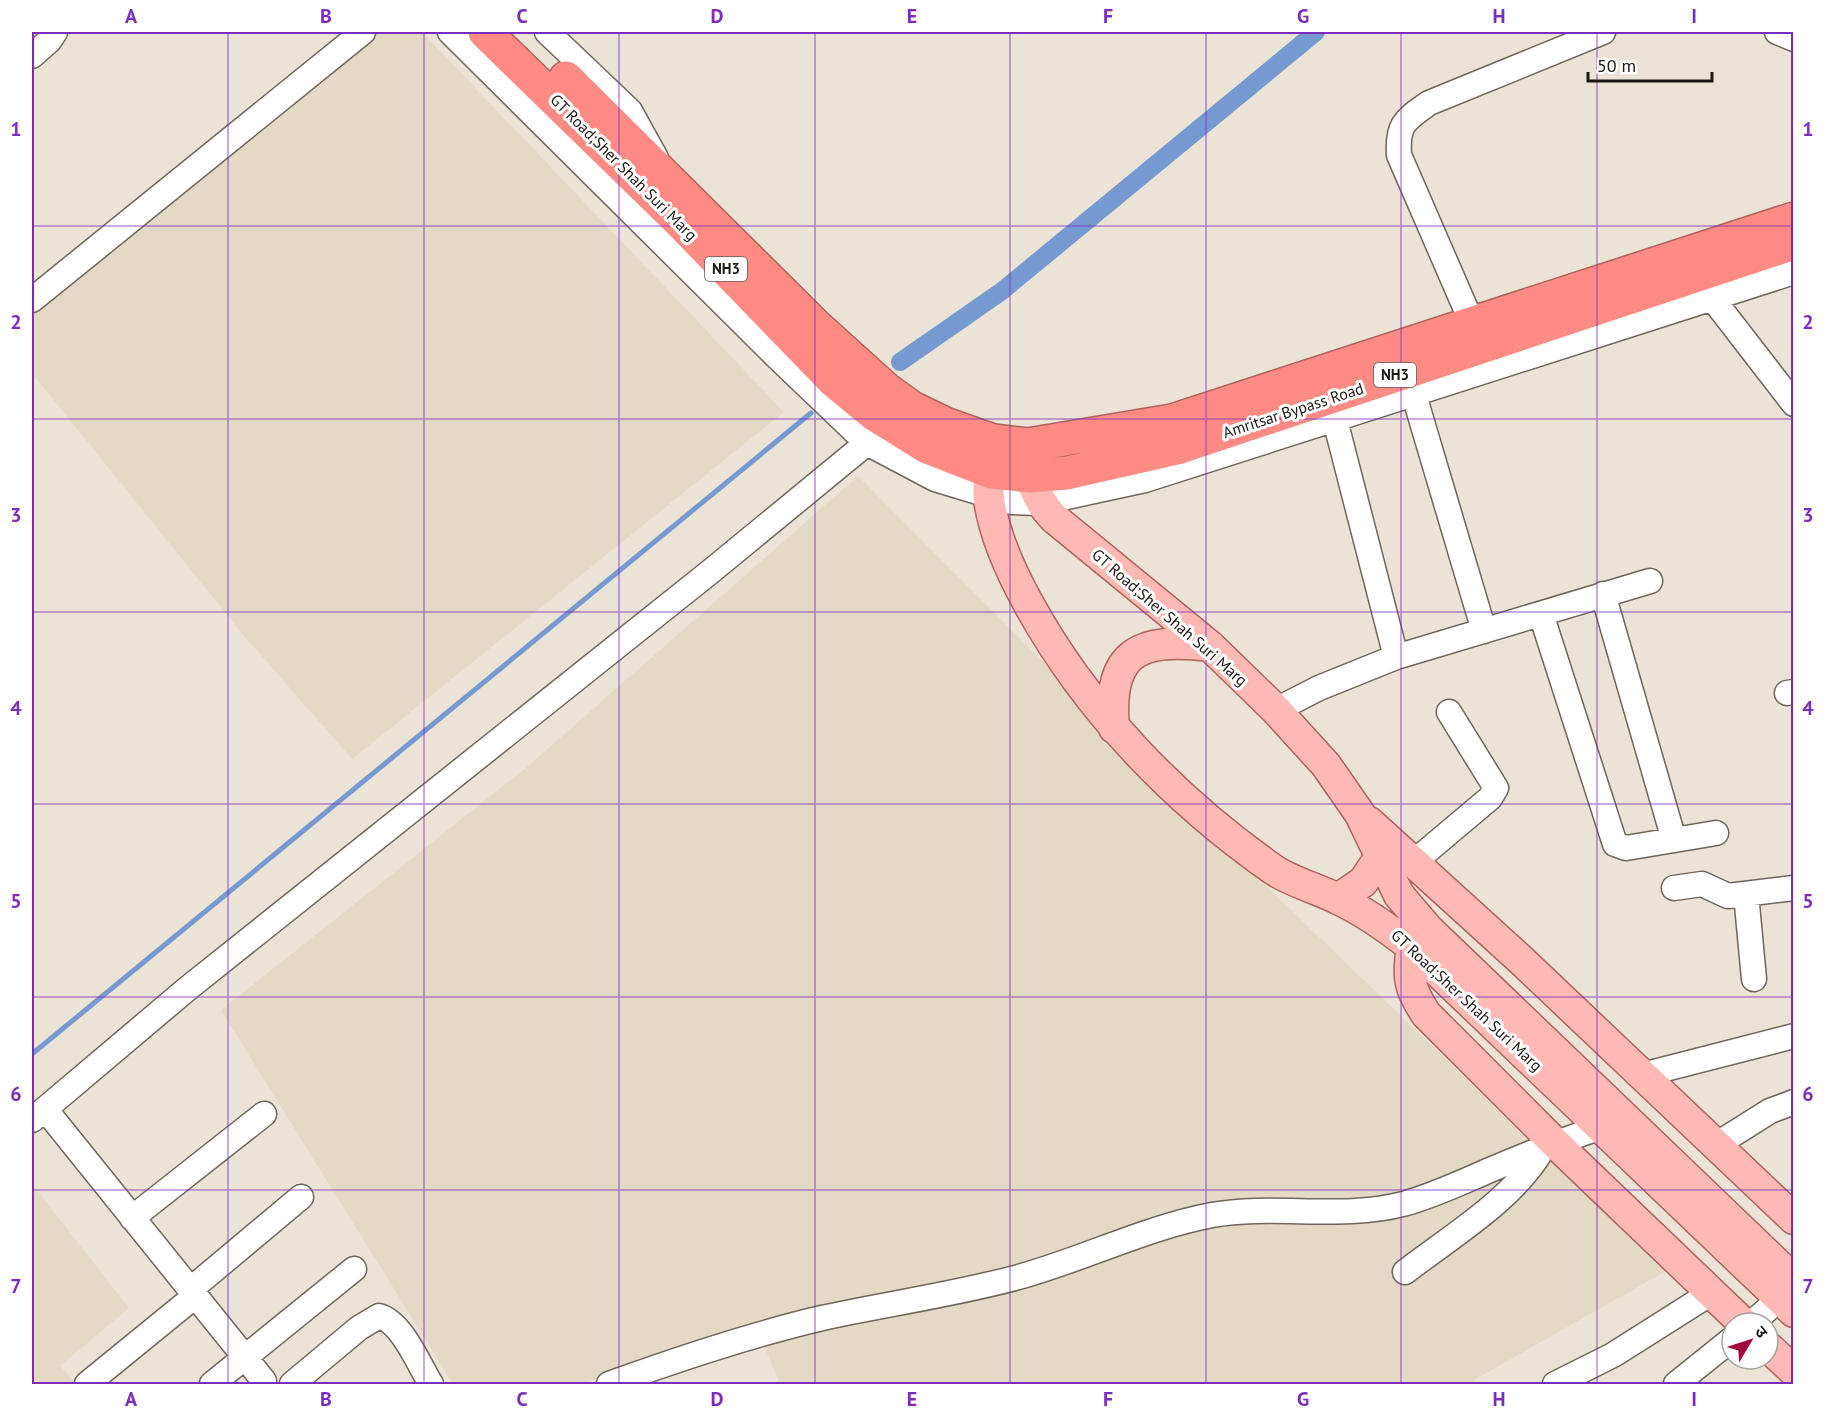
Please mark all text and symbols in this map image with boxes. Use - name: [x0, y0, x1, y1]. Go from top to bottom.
- text: A: [125, 3, 138, 29]
- text: B: [320, 3, 332, 29]
- text: C: [516, 3, 528, 29]
- text: D: [711, 3, 724, 29]
- text: E: [907, 3, 917, 29]
- text: F: [1103, 3, 1113, 29]
- text: G: [1297, 3, 1309, 29]
- text: H: [1492, 3, 1506, 29]
- text: I: [1691, 3, 1697, 29]
- scale bar: [1588, 45, 1712, 83]
- text: 50 m: [1597, 54, 1636, 77]
- street label: GT Road;Sher Shah Suri Marg: [546, 89, 702, 245]
- text: 1: [10, 116, 22, 142]
- text: 1: [1802, 116, 1814, 142]
- road number: NH3: [705, 257, 747, 281]
- text: 2: [10, 309, 22, 335]
- text: 2: [1802, 309, 1814, 335]
- road number: NH3: [1374, 363, 1416, 387]
- street label: Amritsar Bypass Road: [1220, 378, 1366, 442]
- text: 3: [10, 502, 22, 528]
- text: 3: [1802, 502, 1814, 528]
- street label: GT Road;Sher Shah Suri Marg: [1088, 544, 1252, 690]
- text: 4: [10, 695, 22, 721]
- text: 4: [1802, 695, 1814, 721]
- text: 5: [10, 888, 22, 914]
- text: 5: [1802, 888, 1814, 914]
- street label: GT Road;Sher Shah Suri Marg: [1387, 925, 1547, 1075]
- text: 6: [10, 1081, 22, 1107]
- text: 6: [1802, 1081, 1814, 1107]
- text: 7: [10, 1273, 22, 1299]
- text: 7: [1802, 1273, 1814, 1299]
- north arrow: [1720, 1311, 1780, 1371]
- text: उ: [1751, 1322, 1773, 1342]
- text: A: [125, 1386, 138, 1412]
- text: B: [320, 1386, 332, 1412]
- text: C: [516, 1386, 528, 1412]
- text: D: [711, 1386, 724, 1412]
- text: E: [907, 1386, 917, 1412]
- text: F: [1103, 1386, 1113, 1412]
- text: G: [1297, 1386, 1309, 1412]
- text: H: [1492, 1386, 1506, 1412]
- text: I: [1691, 1386, 1697, 1412]

